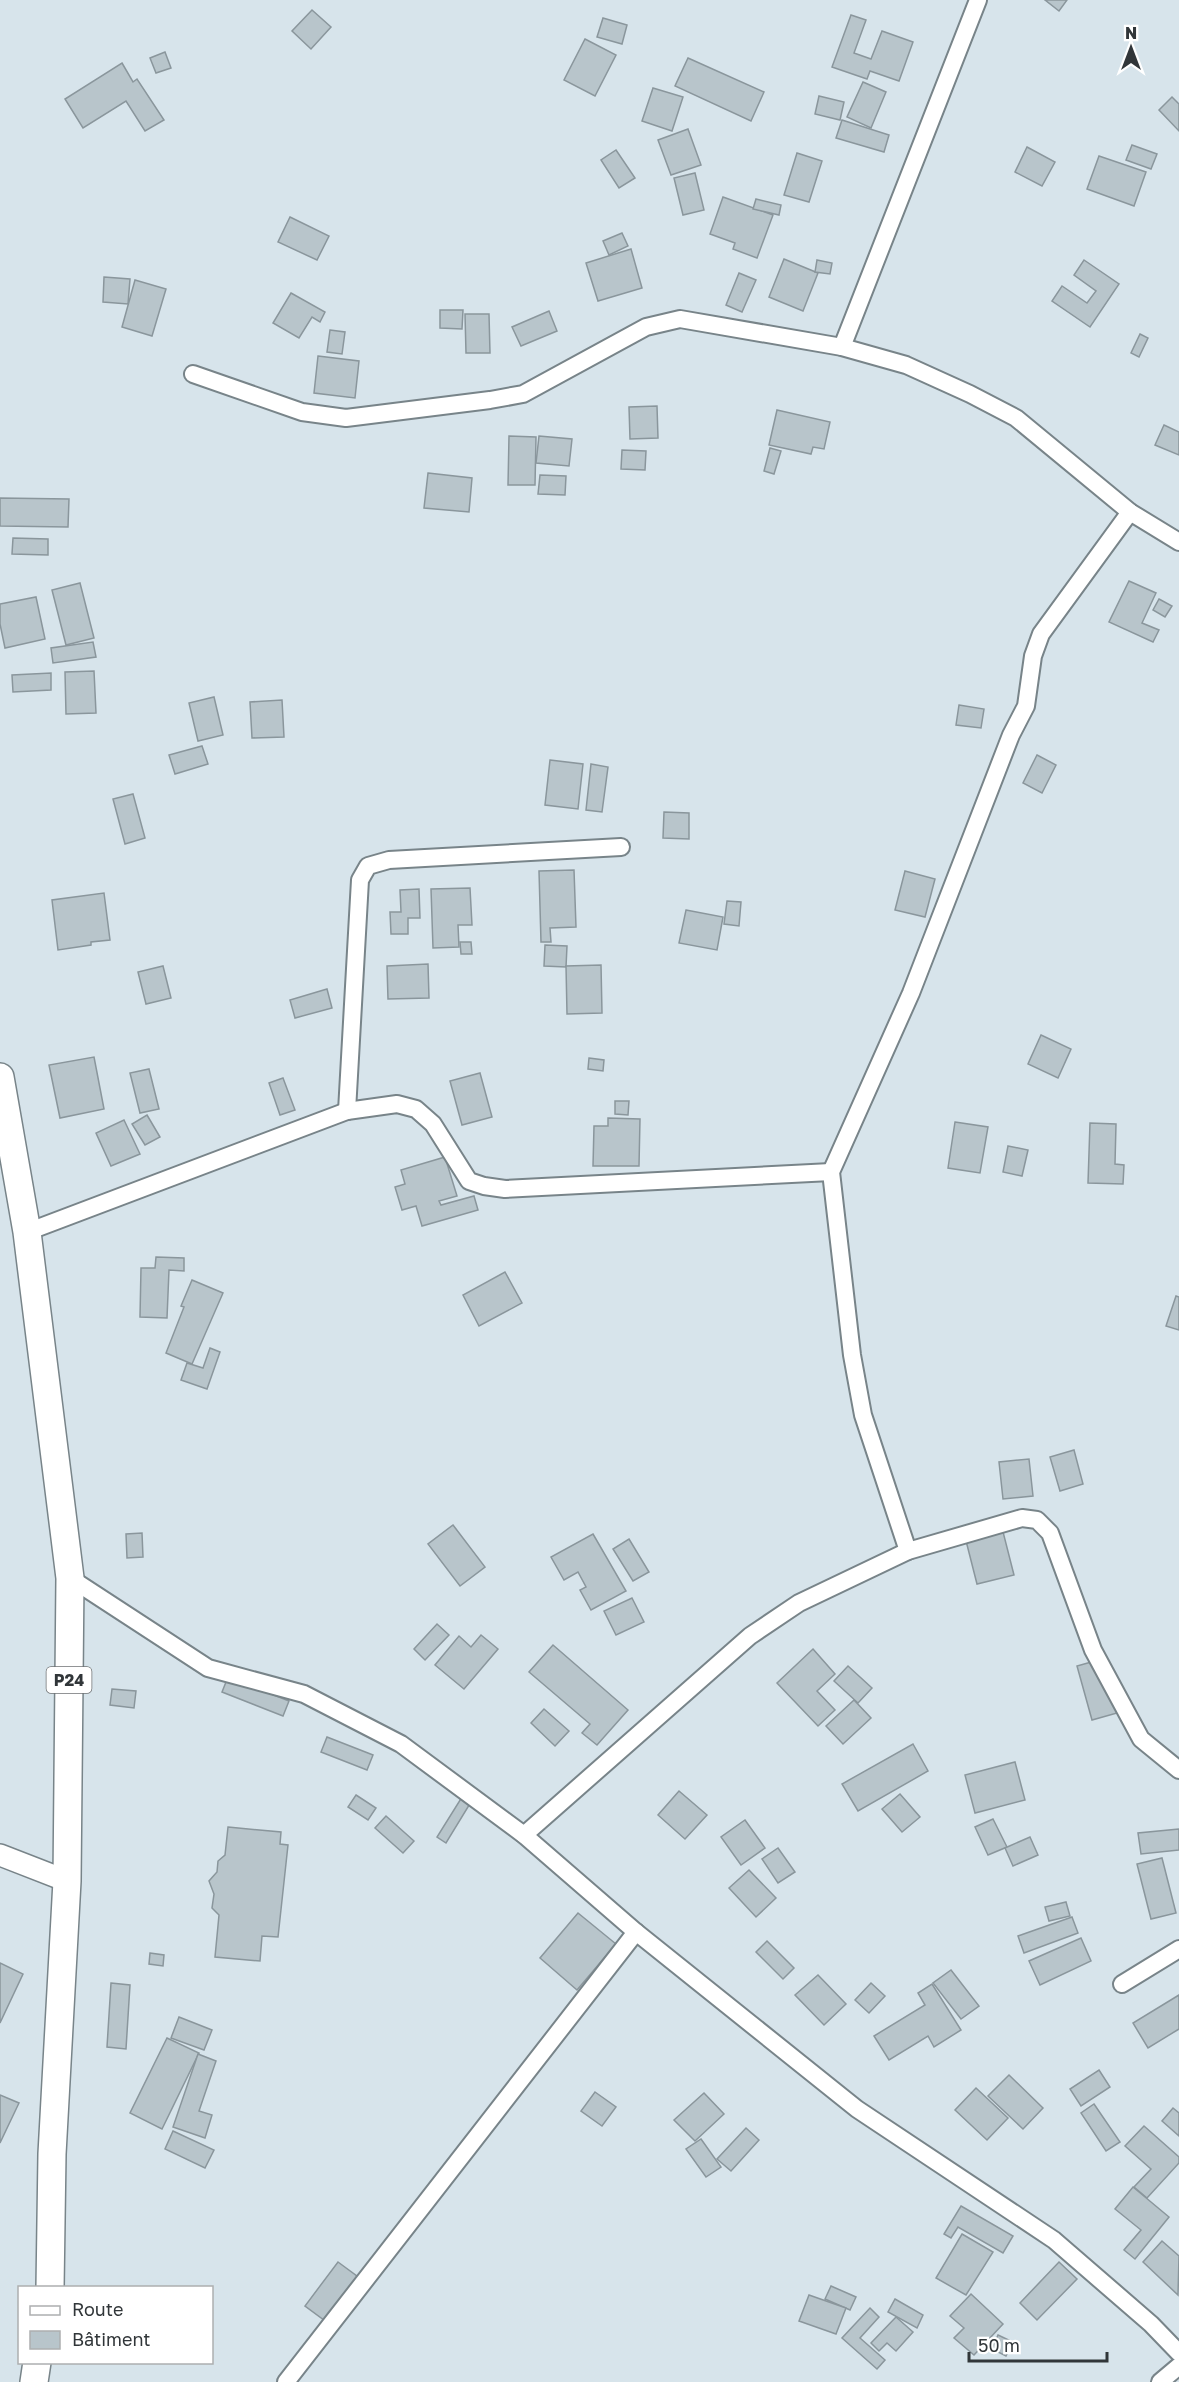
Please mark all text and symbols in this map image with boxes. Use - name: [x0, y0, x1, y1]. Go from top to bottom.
- north arrow: [1101, 18, 1161, 78]
- text: N: [1125, 23, 1137, 43]
- road number: P24: [46, 1667, 92, 1693]
- legend: [18, 2286, 213, 2364]
- text: Route: [72, 2298, 123, 2320]
- scale bar: [969, 2325, 1107, 2363]
- text: Bâtiment: [72, 2328, 151, 2350]
- text: 50 m: [978, 2334, 1020, 2356]

